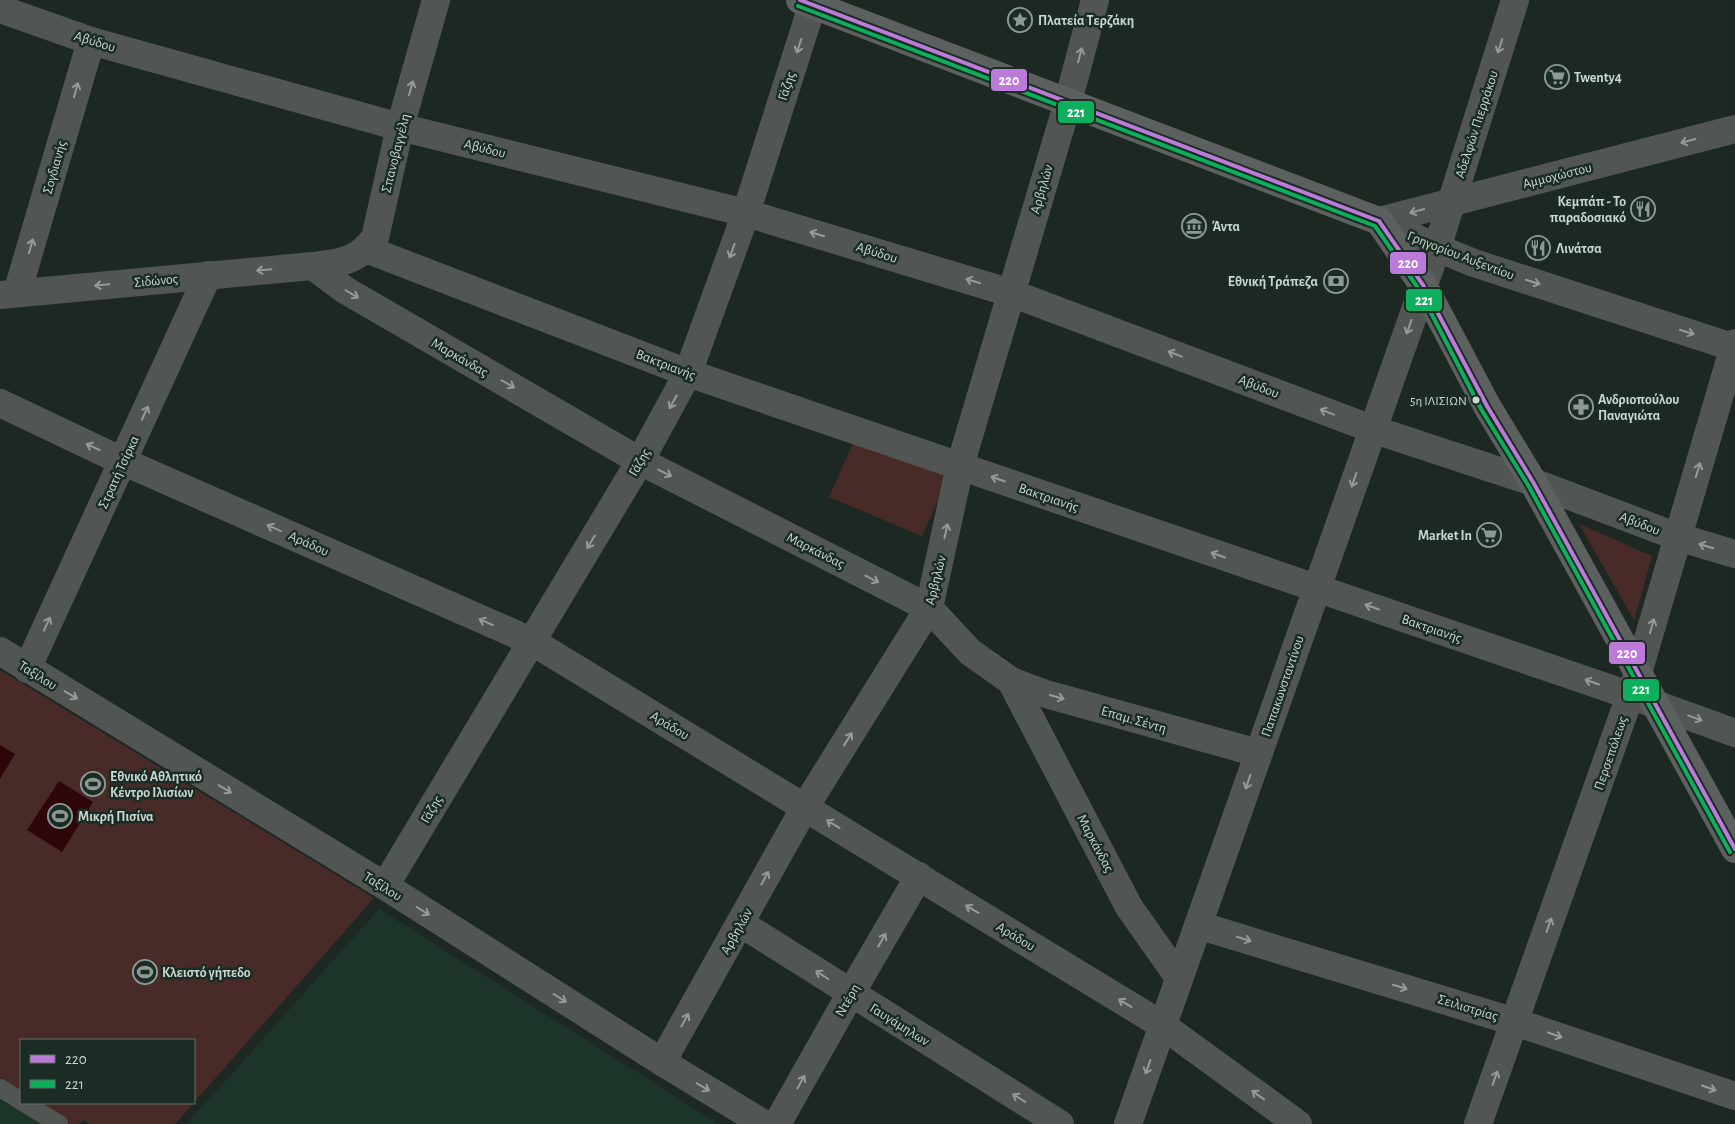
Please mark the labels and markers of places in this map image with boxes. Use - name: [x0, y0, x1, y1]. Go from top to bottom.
- place icon: Πλατεία Τερζάκη: [1007, 7, 1033, 33]
- place label: Πλατεία Τερζάκη: [1038, 13, 1134, 29]
- supermarket icon: Twenty4: [1544, 64, 1570, 90]
- place label: Twenty4: [1574, 71, 1622, 85]
- place label: Κεμπάπ - Το παραδοσιακό: [1549, 195, 1626, 225]
- restaurant icon: Κεμπάπ - Το παραδοσιακό: [1630, 196, 1656, 222]
- museum icon: Άντα: [1181, 213, 1207, 239]
- place label: Άντα: [1212, 220, 1241, 234]
- restaurant icon: Λινάτσα: [1525, 235, 1551, 261]
- place label: Λινάτσα: [1556, 242, 1602, 256]
- bank icon: Εθνική Τράπεζα: [1323, 268, 1349, 294]
- place label: Εθνική Τράπεζα: [1228, 275, 1319, 290]
- place label: Ανδριοπούλου Παναγιώτα: [1598, 392, 1679, 423]
- pharmacy icon: Ανδριοπούλου Παναγιώτα: [1568, 394, 1594, 420]
- place label: 5η ΙΛΙΣΙΩΝ: [1410, 395, 1467, 408]
- marker: 5η ΙΛΙΣΙΩΝ: [1471, 395, 1481, 405]
- supermarket icon: Market In: [1476, 522, 1502, 548]
- place label: Market In: [1418, 529, 1472, 543]
- place label: Εθνικό Αθλητικό Κέντρο Ιλισίων: [110, 770, 202, 800]
- sports icon: Εθνικό Αθλητικό Κέντρο Ιλισίων: [80, 771, 106, 797]
- sports icon: Μικρή Πισίνα: [47, 803, 73, 829]
- place label: Μικρή Πισίνα: [78, 809, 154, 824]
- sports icon: Κλειστό γήπεδο: [132, 959, 158, 985]
- place label: Κλειστό γήπεδο: [162, 966, 251, 980]

